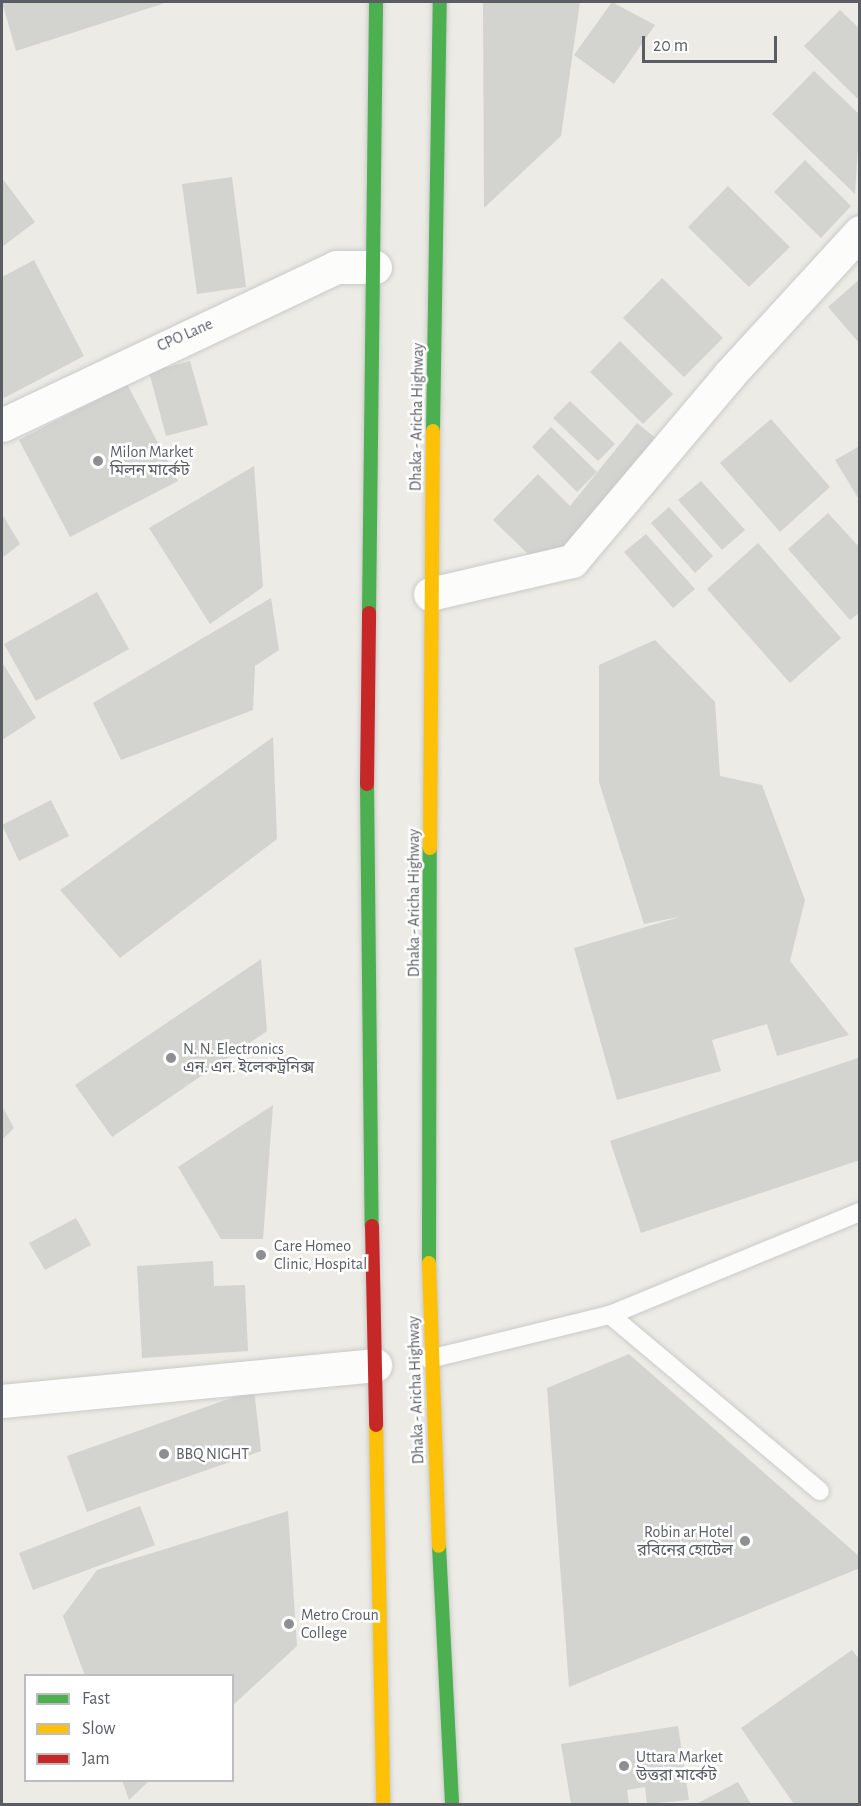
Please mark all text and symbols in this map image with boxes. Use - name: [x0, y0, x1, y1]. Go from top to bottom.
- scale bar: [645, 24, 780, 62]
- text: 20 m: [653, 37, 688, 55]
- street label: CPO Lane: [154, 314, 216, 356]
- street label: Dhaka - Aricha Highway: [406, 343, 428, 491]
- place label: Milon Market মিলন মার্কেট: [110, 442, 193, 480]
- marker: Milon Market মিলন মার্কেট: [91, 454, 105, 468]
- street label: Dhaka - Aricha Highway: [404, 829, 424, 977]
- place label: N. N. Electronics এন. এন. ইলেকট্রনিক্স: [183, 1039, 314, 1077]
- marker: N. N. Electronics এন. এন. ইলেকট্রনিক্স: [164, 1051, 178, 1065]
- place label: Care Homeo Clinic, Hospital: [274, 1236, 367, 1274]
- marker: Care Homeo Clinic, Hospital: [252, 1246, 270, 1264]
- street label: Dhaka - Aricha Highway: [404, 1316, 428, 1464]
- place label: BBQ NIGHT: [176, 1444, 249, 1464]
- marker: BBQ NIGHT: [157, 1447, 171, 1461]
- place label: Robin ar Hotel রবিনের হোটেল: [637, 1522, 733, 1560]
- marker: Robin ar Hotel রবিনের হোটেল: [738, 1534, 752, 1548]
- place label: Metro Croun College: [301, 1605, 379, 1643]
- marker: Metro Croun College: [282, 1617, 296, 1631]
- legend: [24, 1674, 234, 1782]
- text: Fast: [82, 1690, 110, 1708]
- text: Slow: [82, 1720, 115, 1738]
- place label: Uttara Market উত্তরা মার্কেট: [636, 1747, 723, 1785]
- text: Jam: [82, 1750, 110, 1768]
- marker: Uttara Market উত্তরা মার্কেট: [617, 1759, 631, 1773]

